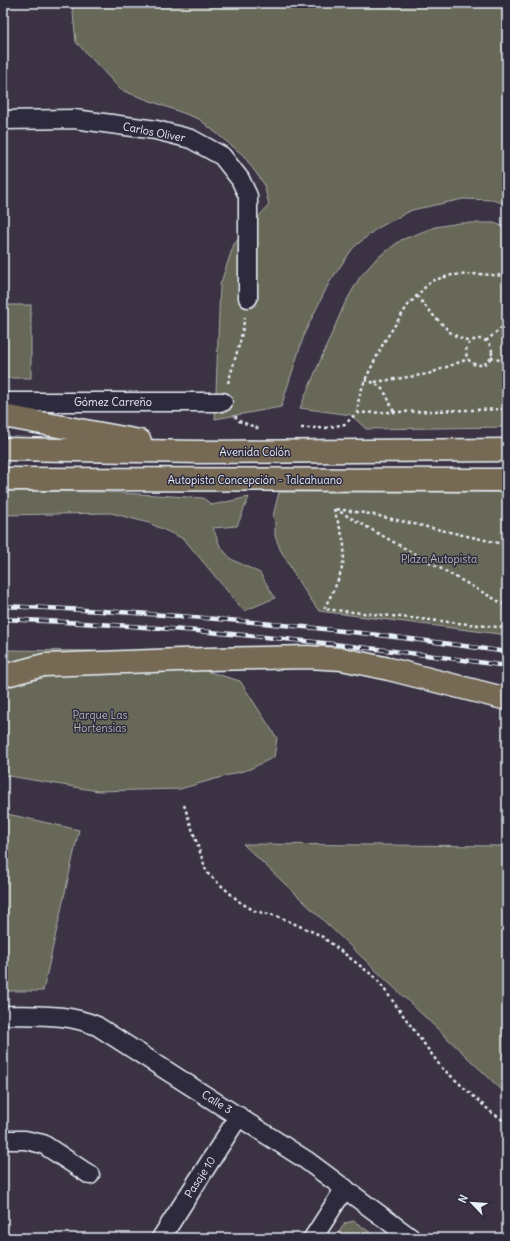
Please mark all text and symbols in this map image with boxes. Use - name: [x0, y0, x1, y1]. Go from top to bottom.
- street label: Carlos Oliver: [122, 119, 187, 145]
- street label: Gómez Carreño: [74, 395, 152, 409]
- street label: Avenida Colón: [220, 445, 290, 459]
- street label: Autopista Concepción - Talcahuano: [168, 473, 342, 487]
- park label: Plaza Autopista: [401, 552, 477, 566]
- park label: Parque Las Hortensias: [72, 708, 128, 735]
- street label: Calle 3: [199, 1087, 235, 1117]
- street label: Pasaje 10: [181, 1154, 219, 1200]
- north arrow: [452, 1183, 492, 1223]
- text: N: [455, 1192, 471, 1205]

